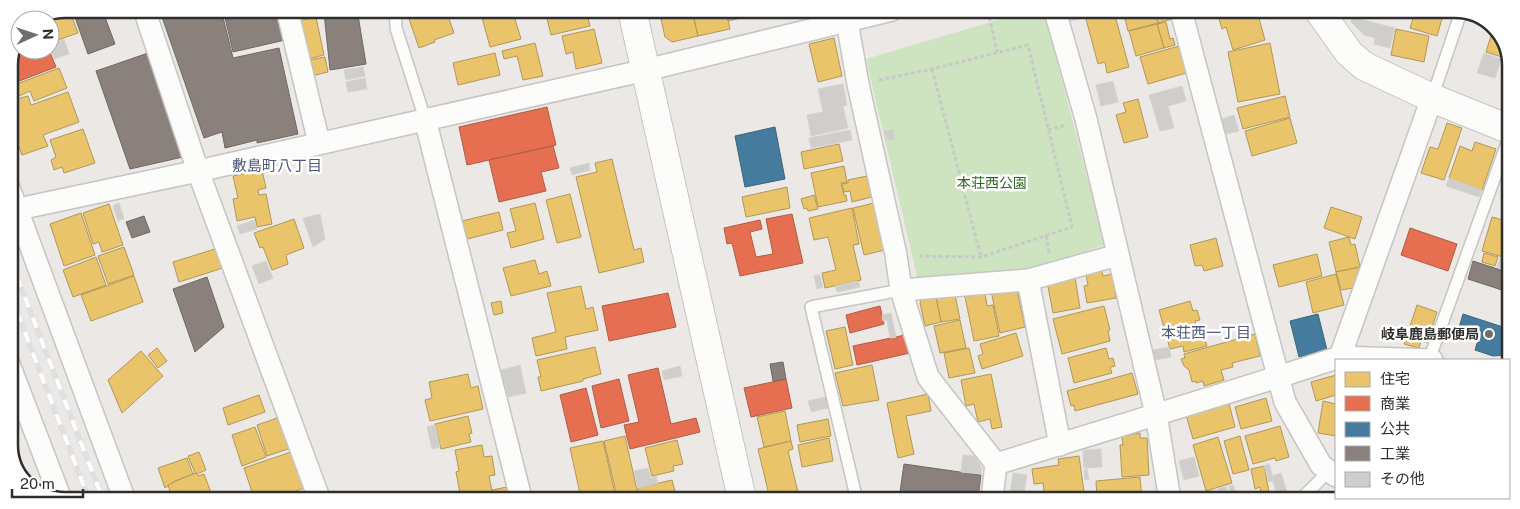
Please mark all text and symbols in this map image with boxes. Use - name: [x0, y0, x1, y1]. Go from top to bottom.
- north arrow: [10, 10, 60, 60]
- text: N: [40, 28, 56, 40]
- district label: 敷島町八丁目: [232, 157, 322, 174]
- park label: 本荘西公園: [957, 175, 1027, 191]
- district label: 本荘西一丁目: [1161, 324, 1251, 341]
- place label: 岐阜鹿島郵便局: [1381, 326, 1479, 342]
- marker: 岐阜鹿島郵便局: [1483, 328, 1495, 340]
- legend: [1335, 359, 1510, 499]
- text: 住宅: [1380, 370, 1410, 387]
- text: 商業: [1380, 395, 1410, 412]
- text: 公共: [1380, 420, 1410, 437]
- text: 工業: [1380, 445, 1410, 462]
- scale bar: [12, 466, 84, 498]
- text: その他: [1380, 470, 1425, 487]
- text: 20 m: [20, 475, 55, 492]

